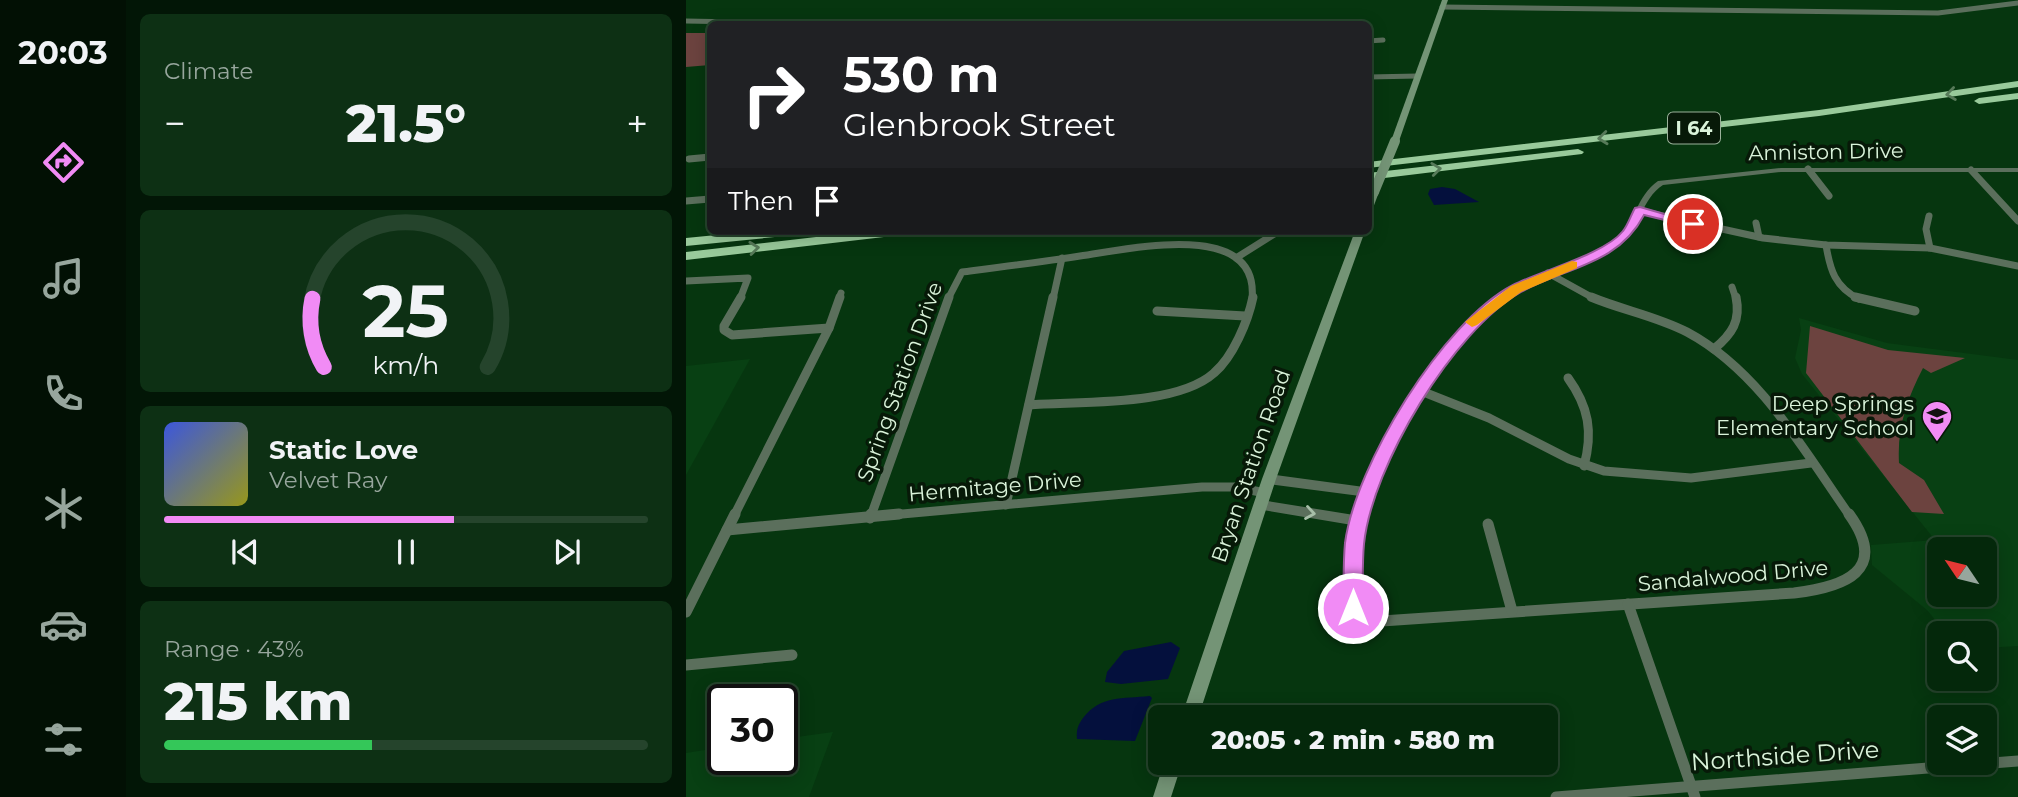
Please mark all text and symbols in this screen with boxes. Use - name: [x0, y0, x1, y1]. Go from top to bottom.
- text: 20:03: [18, 33, 108, 72]
- text: 530 m: [843, 45, 999, 104]
- icon: right: [728, 49, 819, 140]
- text: Climate: [164, 57, 253, 85]
- one-way arrow: [1945, 87, 1956, 102]
- text: 21.5°: [346, 92, 466, 155]
- text: −: [164, 100, 186, 147]
- text: +: [626, 100, 648, 147]
- text: Glenbrook Street: [843, 105, 1116, 144]
- road number: I 64: [1668, 112, 1720, 144]
- one-way arrow: [1597, 131, 1609, 146]
- icon: directions: [39, 138, 88, 187]
- street label: Anniston Drive: [1748, 138, 1904, 165]
- one-way arrow: [1431, 162, 1442, 177]
- icon: arrive: [808, 182, 846, 220]
- text: Then: [728, 185, 794, 217]
- pin: [1663, 194, 1723, 254]
- icon: arrive: [1674, 205, 1712, 243]
- one-way arrow: [748, 241, 760, 256]
- icon: music: [39, 254, 88, 303]
- text: 25: [363, 267, 449, 355]
- street label: Spring Station Drive: [852, 279, 947, 485]
- text: km/h: [373, 349, 439, 379]
- street label: Bryan Station Road: [1206, 366, 1295, 566]
- icon: phone: [39, 369, 88, 418]
- place label: Deep Springs Elementary School: [1716, 391, 1914, 440]
- school or university icon: Deep Springs Elementary School: [1920, 399, 1954, 443]
- text: Static Love: [269, 434, 418, 466]
- text: Velvet Ray: [269, 466, 387, 494]
- street label: Hermitage Drive: [907, 466, 1083, 507]
- icon: climate: [39, 484, 88, 533]
- one-way arrow: [1304, 505, 1315, 520]
- icon: previous: [226, 533, 264, 571]
- icon: pause: [387, 533, 425, 571]
- icon: next: [548, 533, 586, 571]
- north arrow: [1927, 537, 1997, 607]
- map controls: [1927, 537, 1997, 775]
- street label: Sandalwood Drive: [1637, 555, 1829, 596]
- position arrow: [1316, 571, 1390, 645]
- icon: car: [39, 600, 88, 649]
- button: search: [1927, 621, 1997, 691]
- text: Range · 43%: [164, 635, 304, 663]
- text: 215 km: [164, 670, 352, 733]
- speed limit sign: 30: [707, 684, 798, 775]
- button: layers: [1927, 705, 1997, 775]
- icon: filters: [39, 715, 88, 764]
- text: 20:05 · 2 min · 580 m: [1211, 724, 1495, 756]
- street label: Northside Drive: [1690, 734, 1880, 777]

